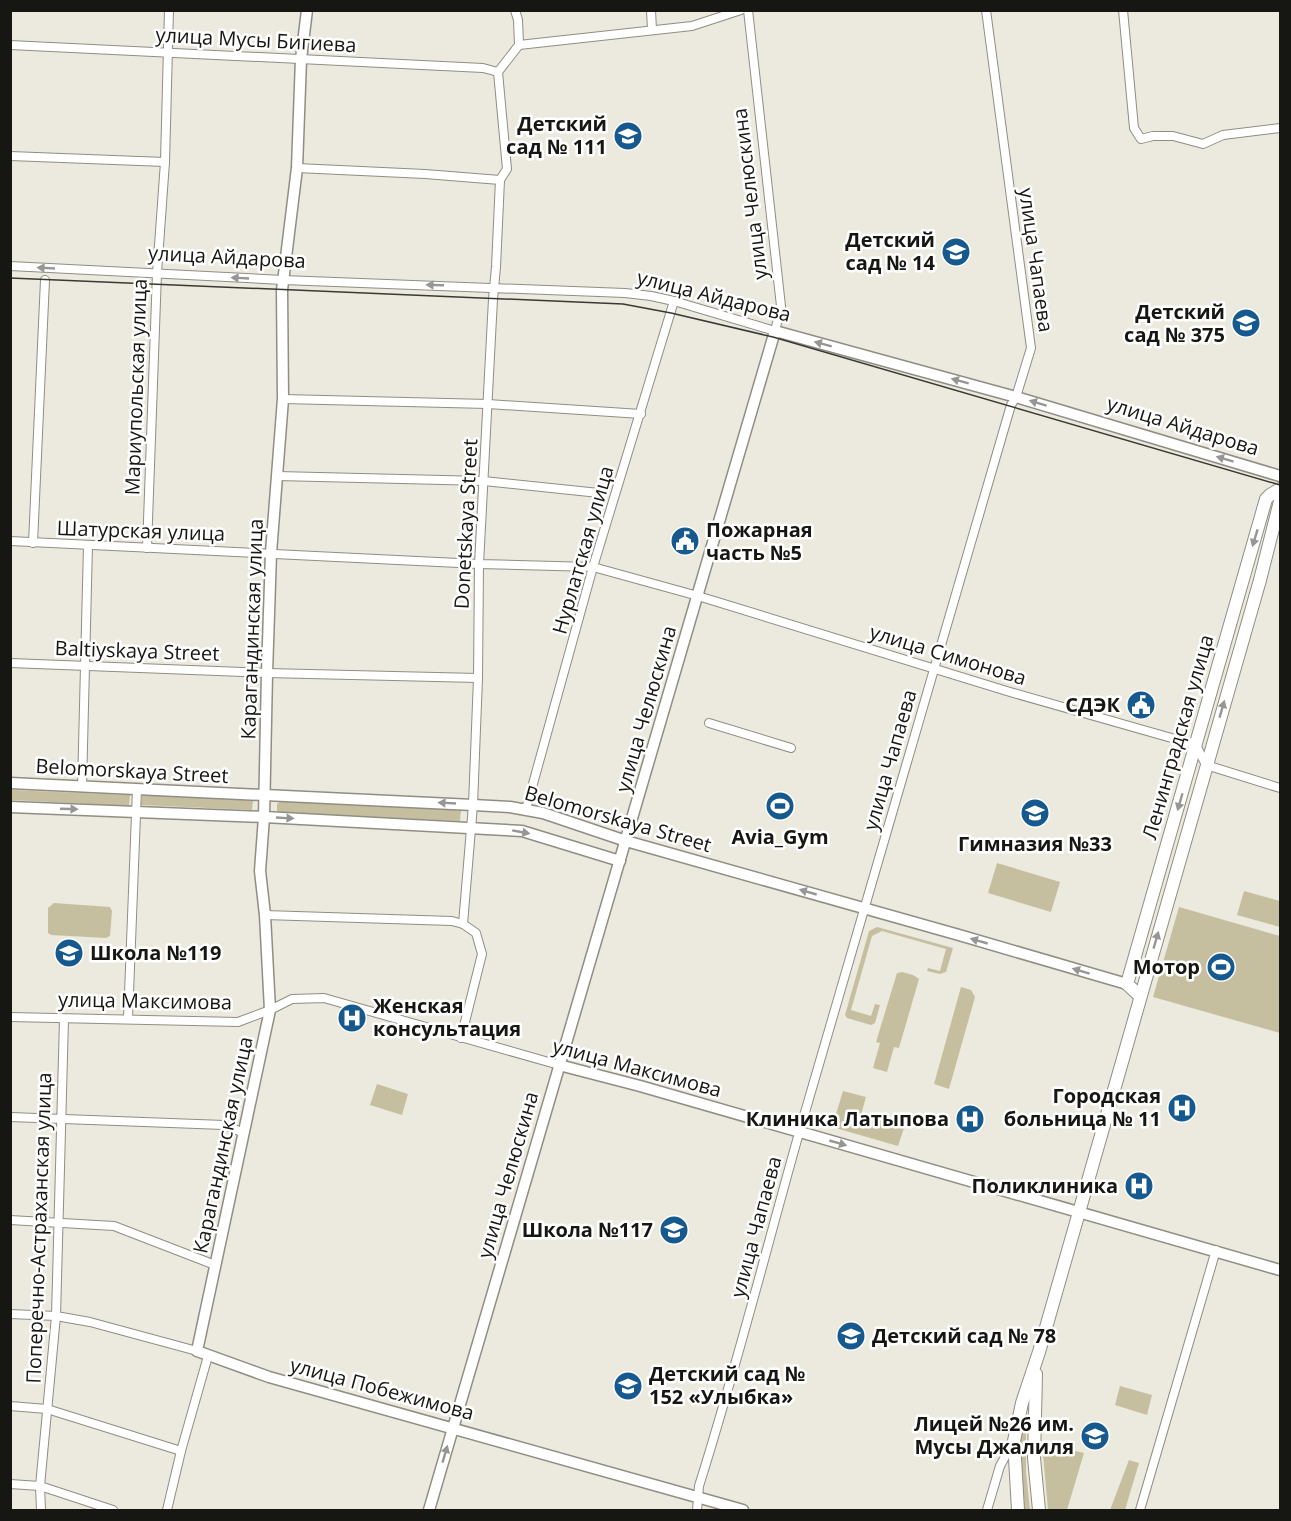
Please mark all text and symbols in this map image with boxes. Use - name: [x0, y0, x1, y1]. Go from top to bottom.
- street label: улица Мусы Бигиева: [155, 21, 357, 58]
- street label: улица Челюскина: [726, 107, 773, 281]
- place label: Детский сад № 111: [506, 110, 607, 160]
- school or university icon: Детский сад № 111: [612, 120, 644, 152]
- street label: улица Чапаева: [1013, 186, 1060, 334]
- place label: Детский сад № 14: [845, 226, 936, 276]
- school or university icon: Детский сад № 14: [940, 236, 972, 268]
- street label: улица Айдарова: [148, 239, 307, 274]
- one-way arrow: [36, 263, 55, 272]
- street label: улица Айдарова: [634, 263, 794, 328]
- one-way arrow: [231, 273, 250, 282]
- street label: Мариупольская улица: [118, 278, 153, 496]
- one-way arrow: [426, 280, 445, 289]
- place label: Детский сад № 375: [1124, 298, 1225, 348]
- school or university icon: Детский сад № 375: [1230, 307, 1262, 339]
- one-way arrow: [814, 339, 832, 348]
- one-way arrow: [950, 376, 968, 385]
- street label: улица Айдарова: [1104, 390, 1263, 462]
- one-way arrow: [1029, 398, 1047, 407]
- street label: Donetskaya Street: [448, 438, 483, 610]
- one-way arrow: [1215, 454, 1233, 463]
- street label: Нурлатская улица: [546, 462, 619, 637]
- street label: Шатурская улица: [56, 514, 226, 547]
- place label: Пожарная часть №5: [706, 516, 813, 566]
- street label: Карагандинская улица: [234, 518, 269, 740]
- public building icon: Пожарная часть №5: [669, 525, 701, 557]
- one-way arrow: [1250, 529, 1259, 547]
- street label: улица Симонова: [867, 618, 1030, 691]
- street label: улица Челюскина: [609, 622, 682, 796]
- street label: Ленинградская улица: [1135, 631, 1220, 842]
- street label: Baltiyskaya Street: [54, 634, 220, 667]
- street label: улица Чапаева: [857, 686, 923, 833]
- public building icon: СДЭК: [1125, 689, 1157, 721]
- place label: СДЭК: [1065, 691, 1121, 718]
- one-way arrow: [1218, 700, 1227, 718]
- street label: Belomorskaya Street: [35, 752, 229, 789]
- street label: Belomorskaya Street: [522, 779, 715, 858]
- sports icon: Avia_Gym: [764, 790, 796, 822]
- one-way arrow: [1175, 793, 1184, 811]
- school or university icon: Гимназия №33: [1019, 797, 1051, 829]
- one-way arrow: [438, 799, 457, 808]
- one-way arrow: [59, 805, 78, 814]
- one-way arrow: [275, 813, 294, 822]
- place label: Avia_Gym: [731, 823, 829, 850]
- one-way arrow: [512, 828, 531, 837]
- place label: Гимназия №33: [958, 830, 1112, 857]
- one-way arrow: [799, 887, 817, 896]
- one-way arrow: [1152, 931, 1161, 949]
- one-way arrow: [970, 935, 988, 945]
- school or university icon: Школа №119: [53, 937, 85, 969]
- place label: Школа №119: [90, 939, 221, 966]
- sports icon: Мотор: [1205, 951, 1237, 983]
- place label: Мотор: [1133, 953, 1200, 980]
- one-way arrow: [1072, 966, 1090, 975]
- street label: улица Максимова: [58, 985, 232, 1016]
- place label: Женская консультация: [373, 992, 521, 1042]
- hospital icon: Женская консультация: [336, 1002, 368, 1034]
- street label: улица Максимова: [550, 1032, 725, 1103]
- street label: Карагандинская улица: [186, 1034, 259, 1256]
- street label: Поперечно-Астраханская улица: [20, 1072, 57, 1384]
- place label: Городская больница № 11: [1004, 1082, 1161, 1132]
- street label: улица Челюскина: [471, 1088, 544, 1262]
- hospital icon: Городская больница № 11: [1166, 1092, 1198, 1124]
- hospital icon: Клиника Латыпова: [954, 1103, 986, 1135]
- place label: Клиника Латыпова: [746, 1105, 949, 1132]
- one-way arrow: [829, 1139, 847, 1148]
- street label: улица Чапаева: [724, 1153, 787, 1301]
- hospital icon: Поликлиника: [1123, 1170, 1155, 1202]
- place label: Поликлиника: [972, 1172, 1118, 1199]
- school or university icon: Школа №117: [658, 1214, 690, 1246]
- place label: Школа №117: [522, 1216, 653, 1243]
- school or university icon: Детский сад № 78: [835, 1320, 867, 1352]
- place label: Детский сад № 78: [872, 1322, 1056, 1349]
- street label: улица Побежимова: [287, 1351, 477, 1426]
- place label: Детский сад № 152 «Улыбка»: [649, 1360, 805, 1410]
- school or university icon: Детский сад № 152 «Улыбка»: [612, 1370, 644, 1402]
- place label: Лицей №26 им. Мусы Джалиля: [914, 1410, 1074, 1460]
- school or university icon: Лицей №26 им. Мусы Джалиля: [1079, 1420, 1111, 1452]
- one-way arrow: [441, 1445, 450, 1463]

